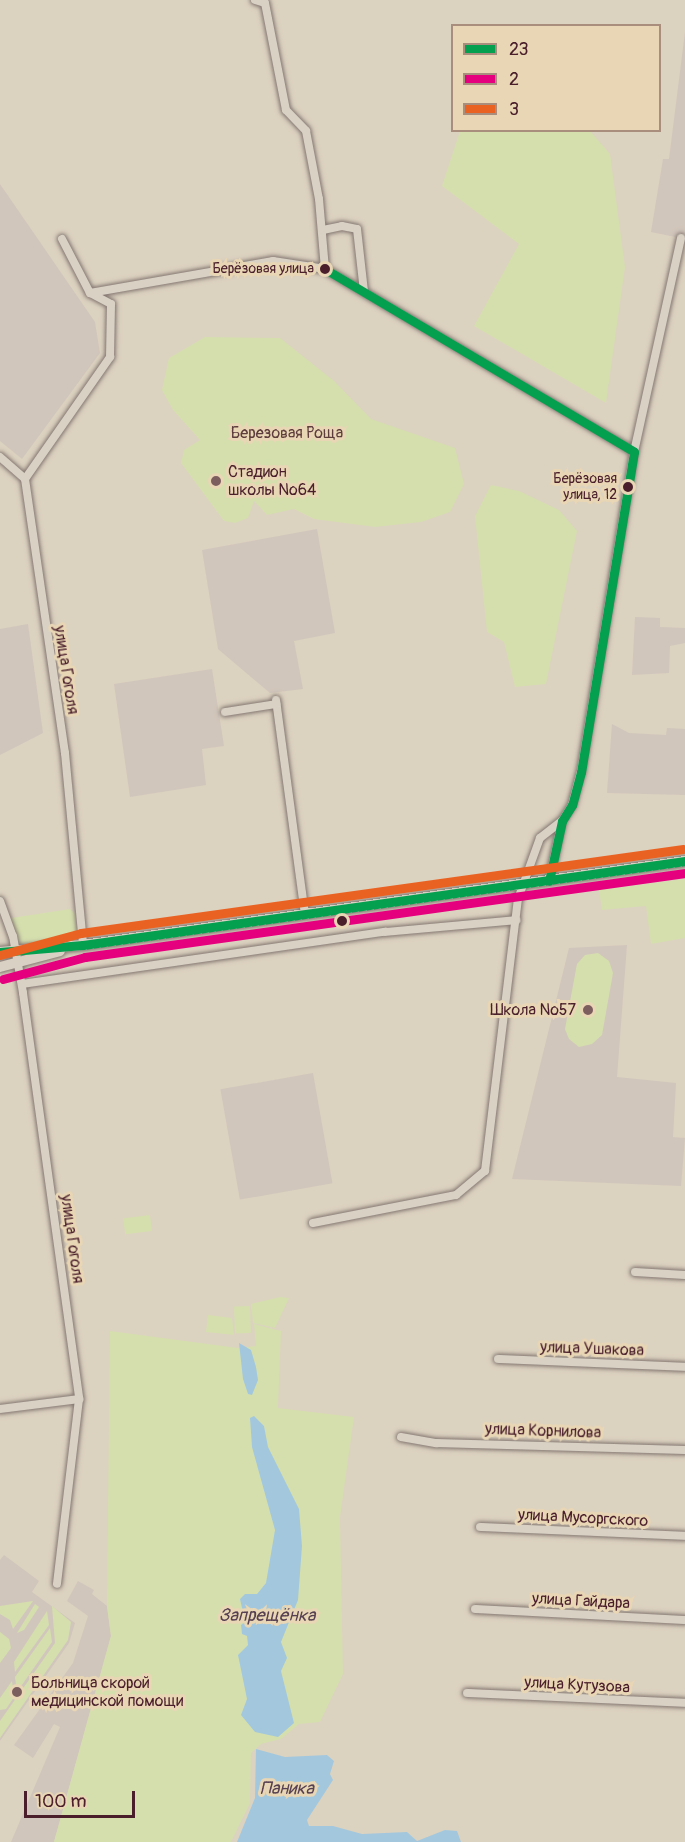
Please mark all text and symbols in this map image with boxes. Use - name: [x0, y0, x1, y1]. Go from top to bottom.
- legend: [451, 24, 661, 132]
- text: 23: [509, 38, 529, 61]
- text: 2: [509, 68, 519, 91]
- text: 3: [509, 98, 519, 121]
- place label: Берёзовая улица: [212, 261, 314, 277]
- marker: Берёзовая улица: [319, 263, 331, 275]
- park label: Березовая Роща: [231, 423, 343, 443]
- place label: Стадион школы №64: [228, 462, 316, 500]
- place label: Берёзовая улица, 12: [553, 471, 617, 503]
- marker: Стадион школы №64: [209, 474, 223, 488]
- marker: Берёзовая улица, 12: [622, 481, 634, 493]
- street label: улица Гоголя: [50, 624, 82, 716]
- unlabelled marker: [336, 915, 348, 927]
- place label: Школа №57: [490, 1000, 576, 1020]
- marker: Школа №57: [581, 1003, 595, 1017]
- street label: улица Гоголя: [56, 1193, 88, 1285]
- street label: улица Ушакова: [540, 1338, 644, 1360]
- street label: улица Корнилова: [485, 1419, 601, 1443]
- street label: улица Мусоргского: [517, 1505, 649, 1531]
- street label: улица Гайдара: [532, 1589, 630, 1613]
- water label: Запрещёнка: [219, 1605, 315, 1627]
- place label: Больница скорой медицинской помощи: [31, 1673, 183, 1711]
- street label: улица Кутузова: [524, 1673, 630, 1697]
- marker: Больница скорой медицинской помощи: [8, 1683, 26, 1701]
- water label: Паника: [260, 1778, 314, 1800]
- scale bar: [27, 1779, 138, 1817]
- text: 100 m: [35, 1790, 87, 1813]

